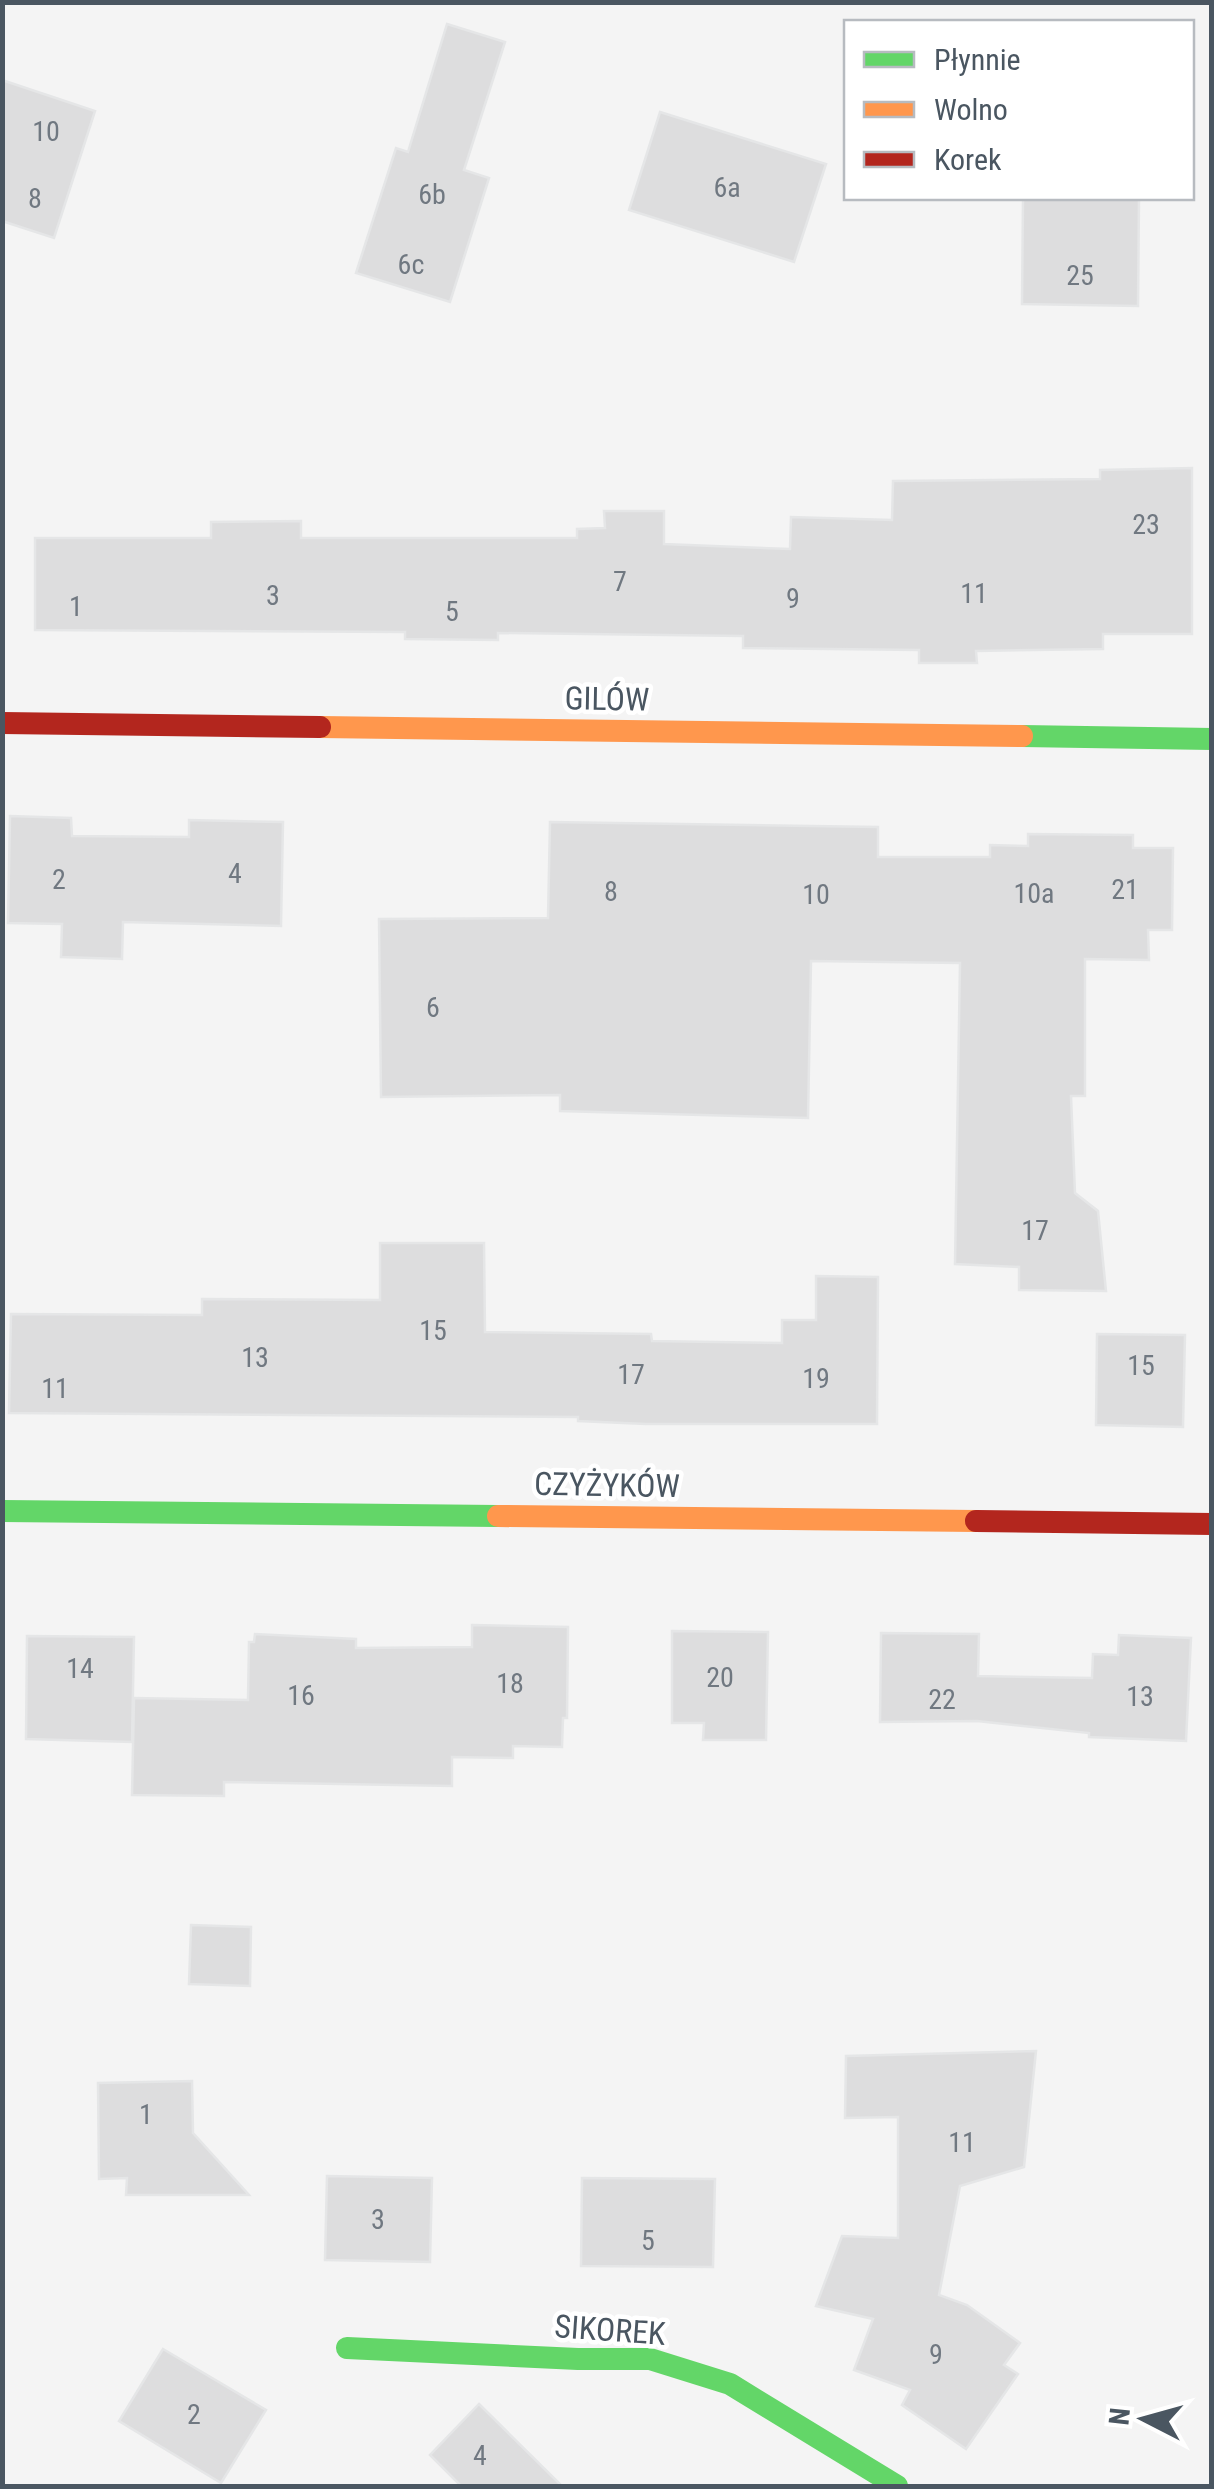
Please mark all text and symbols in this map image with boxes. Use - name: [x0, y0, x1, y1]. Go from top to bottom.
- legend: [844, 20, 1194, 200]
- text: Płynnie: [934, 42, 1021, 77]
- text: Wolno: [934, 92, 1008, 127]
- house number: 10: [32, 115, 60, 148]
- text: Korek: [934, 142, 1002, 177]
- house number: 6a: [713, 171, 741, 204]
- house number: 6b: [418, 178, 446, 211]
- house number: 8: [28, 182, 42, 215]
- house number: 6c: [398, 248, 424, 281]
- house number: 25: [1066, 259, 1094, 292]
- house number: 23: [1132, 508, 1160, 541]
- house number: 7: [613, 565, 627, 598]
- house number: 11: [960, 577, 988, 610]
- house number: 3: [266, 579, 280, 612]
- house number: 9: [786, 582, 800, 615]
- house number: 1: [69, 590, 83, 623]
- house number: 5: [445, 595, 459, 628]
- street label: GILÓW: [564, 679, 650, 719]
- house number: 4: [228, 857, 242, 890]
- house number: 2: [52, 863, 66, 896]
- house number: 21: [1111, 873, 1139, 906]
- house number: 8: [604, 875, 618, 908]
- house number: 10a: [1013, 877, 1055, 910]
- house number: 10: [802, 878, 830, 911]
- house number: 6: [426, 991, 440, 1024]
- house number: 17: [1021, 1214, 1049, 1247]
- house number: 15: [419, 1314, 447, 1347]
- house number: 13: [241, 1341, 269, 1374]
- house number: 15: [1127, 1349, 1155, 1382]
- house number: 17: [617, 1358, 645, 1391]
- house number: 19: [802, 1362, 830, 1395]
- house number: 11: [41, 1372, 69, 1405]
- street label: CZYŻYKÓW: [534, 1465, 680, 1505]
- house number: 14: [66, 1652, 94, 1685]
- house number: 20: [706, 1661, 734, 1694]
- house number: 18: [496, 1667, 524, 1700]
- house number: 16: [287, 1679, 315, 1712]
- house number: 13: [1126, 1680, 1154, 1713]
- house number: 22: [928, 1683, 956, 1716]
- house number: 1: [139, 2098, 153, 2131]
- house number: 11: [948, 2126, 976, 2159]
- house number: 3: [371, 2203, 385, 2236]
- house number: 5: [641, 2224, 655, 2257]
- street label: SIKOREK: [553, 2307, 667, 2353]
- house number: 9: [929, 2338, 943, 2371]
- north arrow: [1094, 2369, 1194, 2469]
- house number: 2: [187, 2398, 201, 2431]
- text: N: [1102, 2406, 1137, 2427]
- house number: 4: [473, 2439, 487, 2472]

